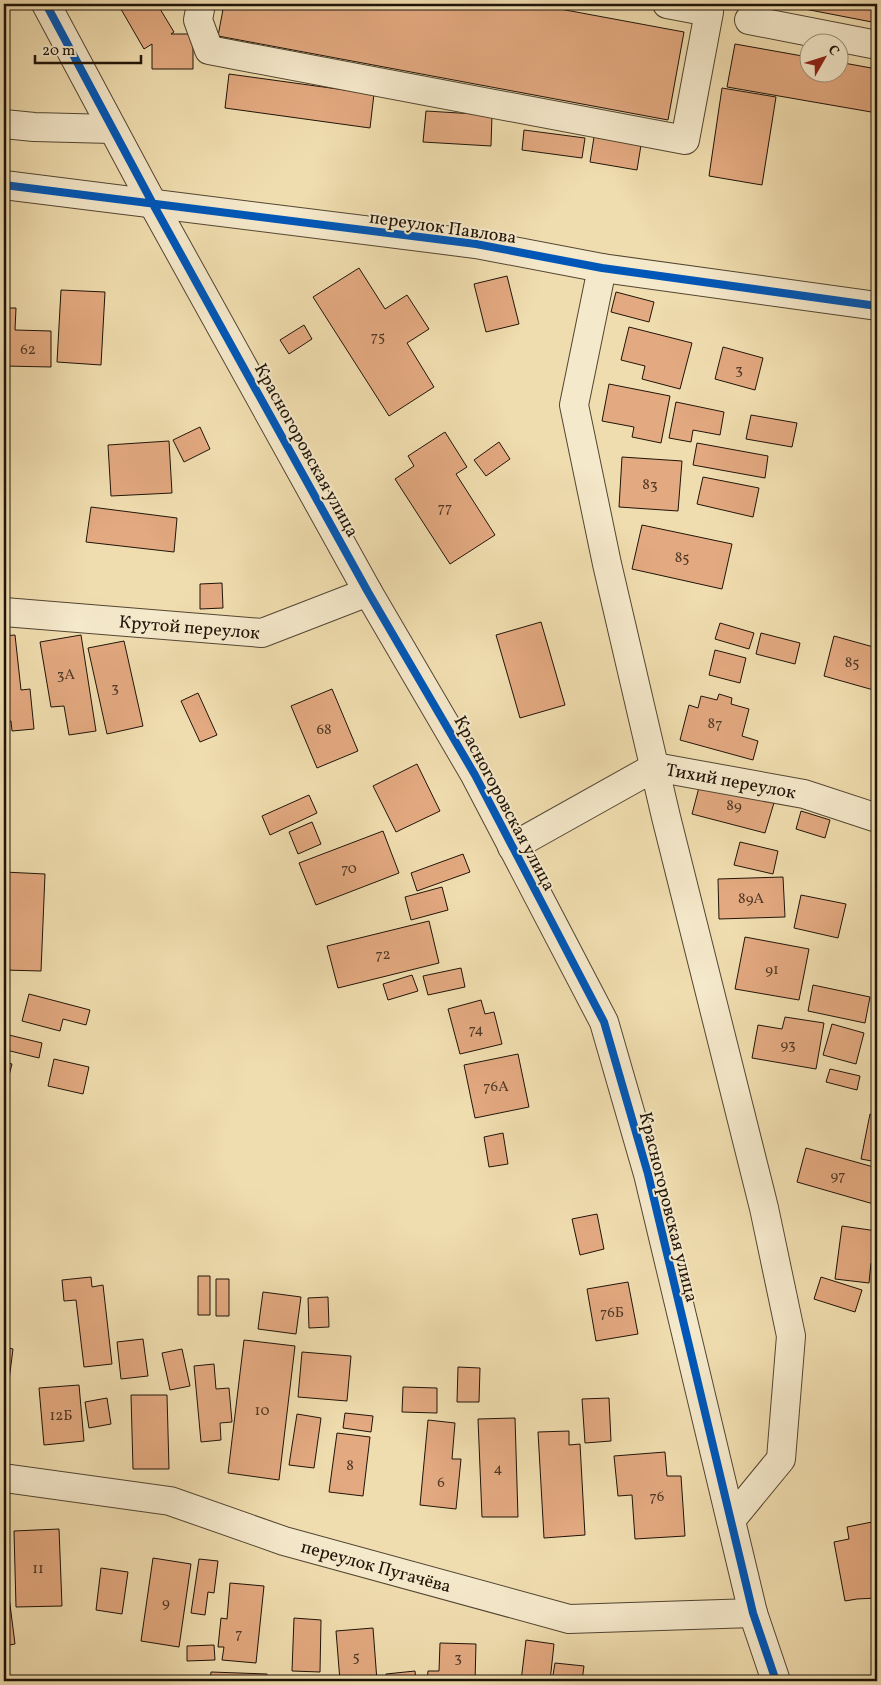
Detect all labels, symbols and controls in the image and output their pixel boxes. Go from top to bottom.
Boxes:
scale bar [35,32,141,64]
north arrow [798,32,848,82]
text: 20 m [42,41,75,62]
text: С [823,41,843,60]
street label: переулок Павлова [368,206,518,251]
house number: 75 [371,327,385,348]
house number: 62 [20,340,36,361]
street label: Красногоровская улица [247,359,364,542]
house number: 3 [735,360,743,381]
house number: 83 [642,475,658,496]
house number: 77 [438,498,452,519]
house number: 85 [675,548,689,569]
street label: Крутой переулок [118,610,261,647]
house number: 85 [845,653,859,674]
house number: 3А [57,665,76,686]
house number: 3 [111,678,119,699]
street label: Красногоровская улица [447,712,561,896]
house number: 87 [708,714,722,735]
house number: 68 [316,720,332,741]
street label: Тихий переулок [664,758,798,806]
house number: 89 [726,796,742,817]
house number: 70 [341,859,357,880]
house number: 89А [738,889,764,910]
house number: 72 [375,945,391,966]
house number: 91 [765,960,779,981]
house number: 74 [469,1020,483,1041]
house number: 93 [780,1035,796,1056]
house number: 76А [483,1077,509,1098]
street label: Красногоровская улица [632,1109,703,1305]
house number: 97 [830,1166,846,1187]
house number: 76Б [600,1303,624,1324]
house number: 10 [255,1401,269,1422]
house number: 12Б [49,1406,73,1427]
house number: 8 [346,1456,354,1477]
house number: 4 [494,1459,503,1480]
house number: 6 [437,1473,445,1494]
house number: 76 [650,1487,664,1508]
street label: переулок Пугачёва [298,1535,454,1600]
house number: 11 [32,1559,44,1580]
house number: 9 [162,1593,170,1614]
house number: 7 [235,1624,243,1645]
house number: 5 [352,1647,360,1668]
house number: 3 [454,1648,462,1669]

